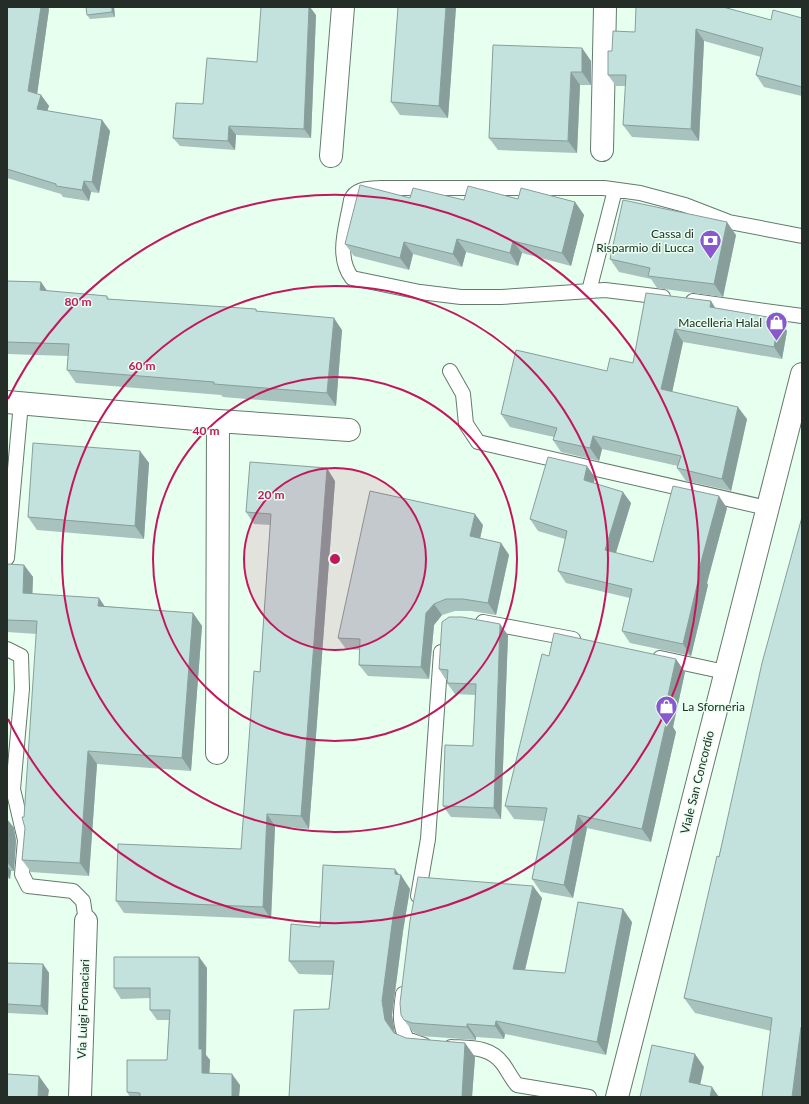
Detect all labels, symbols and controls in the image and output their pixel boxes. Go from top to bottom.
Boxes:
place label: Cassa di Risparmio di Lucca [596,226,694,255]
bank icon: Cassa di Risparmio di Lucca [697,227,723,260]
text: 80 m [65,294,91,309]
shop icon: Macelleria Halal [764,309,790,342]
place label: Macelleria Halal [678,315,762,330]
text: 60 m [129,358,155,373]
text: 40 m [193,423,219,438]
text: 20 m [258,487,284,502]
centre of rings [328,552,342,566]
shop icon: La Sforneria [654,693,680,726]
place label: La Sforneria [682,699,745,714]
street label: Viale San Concordio [677,729,717,835]
street label: Via Luigi Fornaciari [74,959,92,1059]

